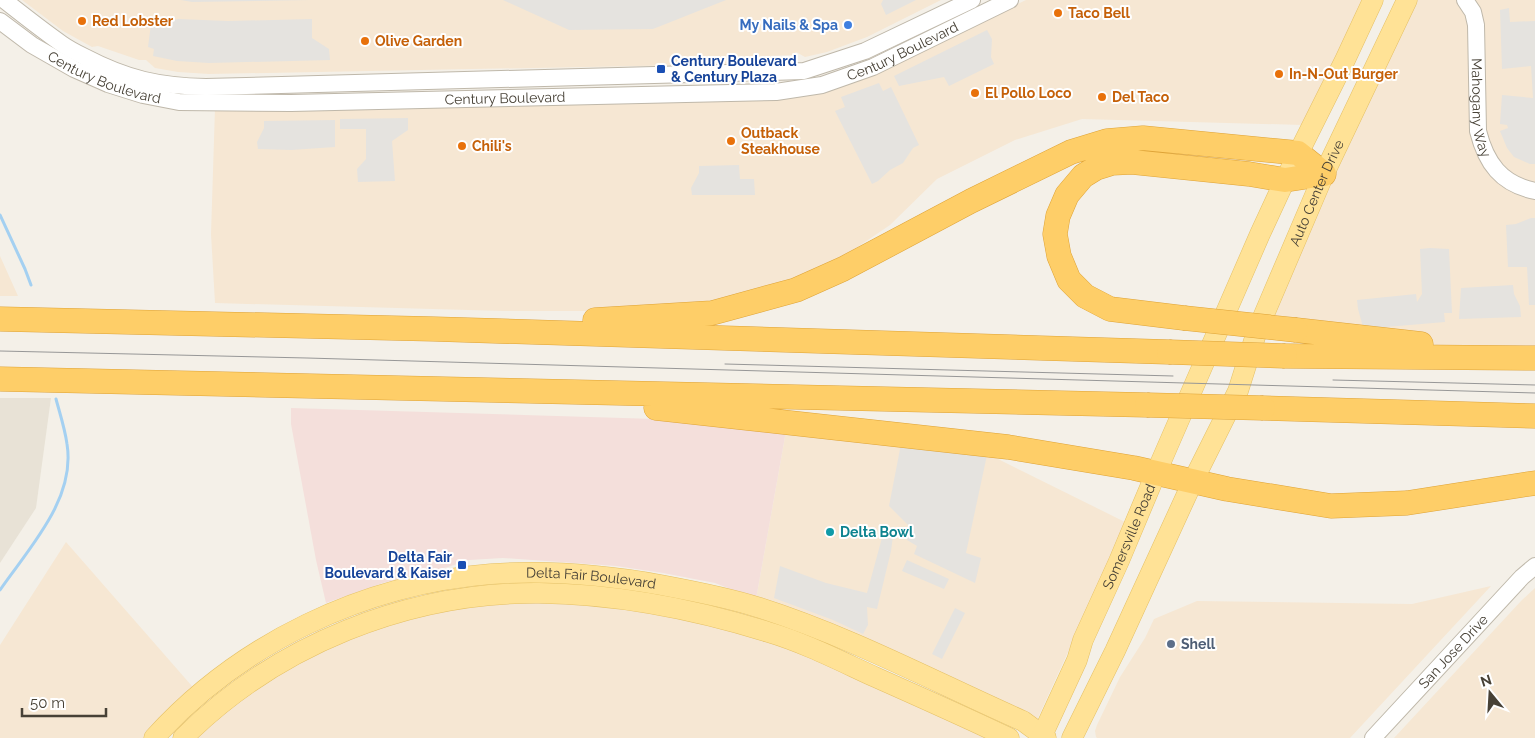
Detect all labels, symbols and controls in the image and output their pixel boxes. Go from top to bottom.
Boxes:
place label: Taco Bell [1068,5,1131,21]
marker: Taco Bell [1052,7,1064,19]
place label: Red Lobster [92,13,174,29]
marker: Red Lobster [76,15,88,27]
place label: My Nails & Spa [739,17,838,33]
marker: My Nails & Spa [842,19,854,31]
street label: Century Boulevard [845,19,961,84]
place label: Olive Garden [375,33,462,49]
marker: Olive Garden [359,35,371,47]
street label: Century Boulevard [45,48,162,106]
place label: Century Boulevard & Century Plaza [671,53,797,85]
street label: Mahogany Way [1469,58,1495,160]
marker: Century Boulevard & Century Plaza [655,63,667,75]
place label: In-N-Out Burger [1289,66,1399,82]
marker: In-N-Out Burger [1273,68,1285,80]
place label: El Pollo Loco [985,85,1072,101]
marker: El Pollo Loco [969,87,981,99]
street label: Century Boulevard [444,89,566,108]
place label: Del Taco [1112,89,1170,105]
marker: Del Taco [1096,91,1108,103]
place label: Outback Steakhouse [741,125,820,157]
marker: Outback Steakhouse [725,135,737,147]
street label: Auto Center Drive [1286,137,1347,248]
place label: Chili's [472,138,512,154]
marker: Chili's [456,140,468,152]
street label: Somersville Road [1099,481,1159,592]
place label: Delta Bowl [840,524,914,540]
marker: Delta Bowl [824,526,836,538]
place label: Delta Fair Boulevard & Kaiser [324,549,453,581]
marker: Delta Fair Boulevard & Kaiser [456,559,468,571]
street label: Delta Fair Boulevard [526,565,657,592]
street label: San Jose Drive [1415,611,1491,692]
place label: Shell [1181,636,1216,652]
marker: Shell [1165,638,1177,650]
north arrow [1465,668,1515,718]
text: N [1478,671,1494,690]
scale bar [22,686,106,718]
text: 50 m [30,694,65,712]

